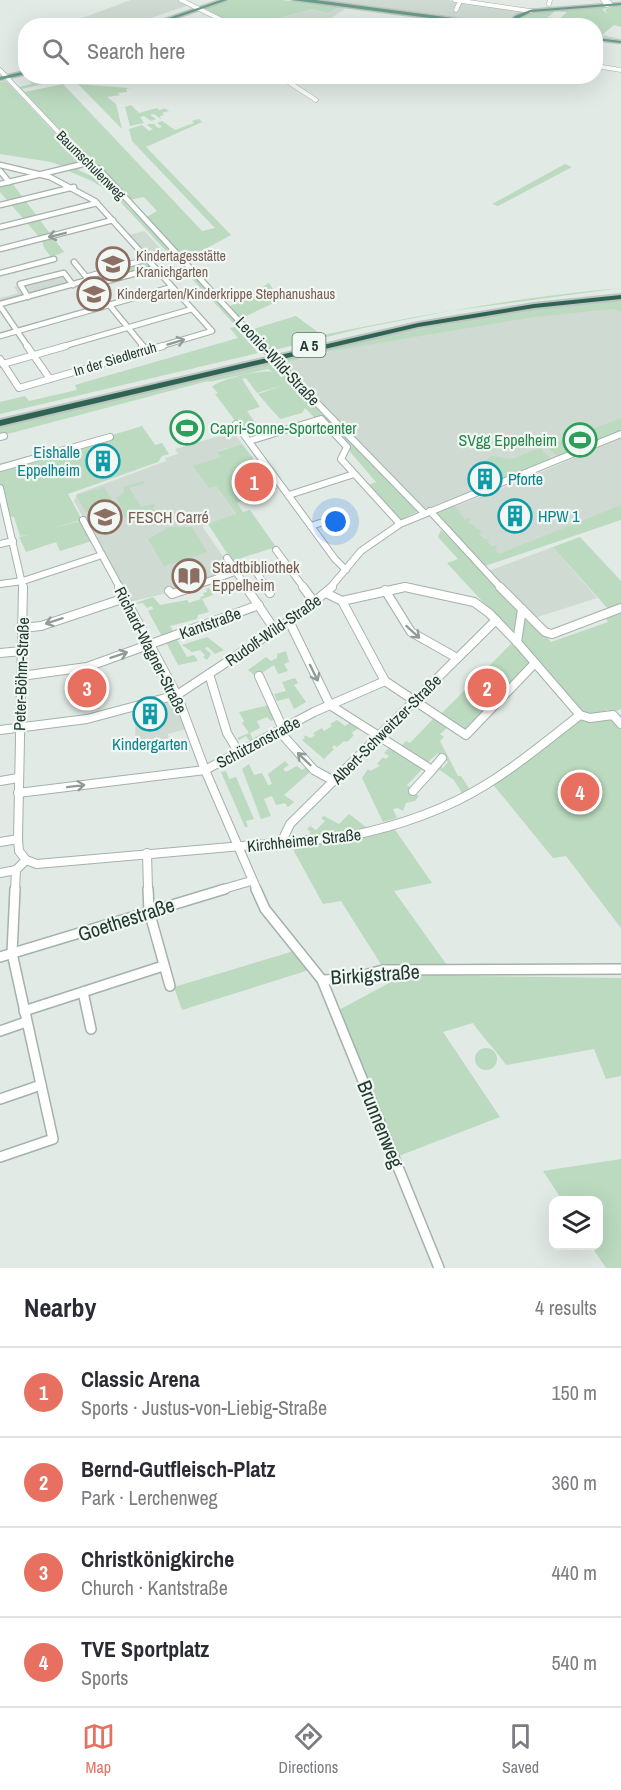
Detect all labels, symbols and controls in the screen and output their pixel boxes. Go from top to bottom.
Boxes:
search box [18,18,603,84]
icon: search [39,35,72,68]
text: Search here [87,36,185,66]
street label: Baumschulenweg [53,127,130,204]
one-way arrow [47,229,66,241]
school or university icon: Kindertagesstätte Kranichgarten [95,246,131,282]
place label: Kindertagesstätte Kranichgarten [136,247,226,281]
school or university icon: Kindergarten/Kinderkrippe Stephanushaus [76,276,112,312]
place label: Kindergarten/Kinderkrippe Stephanushaus [117,285,336,303]
street label: Leonie-Wild-Straße [231,312,325,410]
road number: A 5 [292,333,326,357]
one-way arrow [166,336,185,347]
street label: In der Siedlerruh [71,338,159,380]
sports icon: Capri-Sonne-Sportcenter [169,410,205,446]
place label: Capri-Sonne-Sportcenter [210,417,357,439]
sports icon: SVgg Eppelheim [562,422,598,458]
place label: SVgg Eppelheim [459,429,557,451]
place label: Eishalle Eppelheim [17,441,80,481]
building icon: Eishalle Eppelheim [85,443,121,479]
pin: 1 [234,460,274,504]
building icon: Pforte [467,461,503,497]
place label: Pforte [508,468,543,490]
building icon: HPW 1 [497,498,533,534]
school or university icon: FESCH Carré [87,499,123,535]
place label: HPW 1 [538,505,580,527]
place label: FESCH Carré [128,506,209,528]
your location [321,507,350,536]
place label: Stadtbibliothek Eppelheim [212,556,300,596]
library icon: Stadtbibliothek Eppelheim [171,558,207,594]
street label: Richard-Wagner-Straße [110,583,192,717]
street label: Rudolf-Wild-Straße [221,589,325,671]
street label: Kantstraße [176,602,244,644]
one-way arrow [45,616,64,627]
street label: Peter-Böhm-Straße [8,617,34,731]
one-way arrow [406,625,421,639]
one-way arrow [109,649,128,660]
one-way arrow [309,664,321,682]
pin: 3 [68,666,106,710]
pin: 2 [468,666,506,710]
street label: Albert-Schweitzer-Straße [325,669,446,790]
building icon: Kindergarten [132,696,168,732]
street label: Schützenstraße [212,711,304,773]
place label: Kindergarten [112,733,188,755]
one-way arrow [296,752,311,767]
pin: 4 [560,770,600,814]
one-way arrow [65,780,85,791]
street label: Kirchheimer Straße [246,823,362,857]
street label: Goethestraße [74,891,178,947]
street label: Birkigstraße [330,957,420,991]
street label: Brunnenweg [351,1076,411,1172]
map controls [549,1196,603,1250]
button: layers [549,1196,603,1250]
text: Nearby [24,1290,96,1325]
text: 4 results [535,1294,597,1321]
text: Classic Arena [81,1364,200,1394]
text: 1 [39,1379,48,1406]
text: 150 m [551,1379,597,1406]
text: Sports · Justus-von-Liebig-Straße [81,1394,327,1421]
text: Bernd-Gutfleisch-Platz [81,1454,275,1484]
text: 2 [39,1469,48,1496]
text: 360 m [551,1469,597,1496]
text: Park · Lerchenweg [81,1484,218,1511]
text: Christkönigkirche [81,1544,234,1574]
text: 3 [39,1559,48,1586]
text: 440 m [551,1559,597,1586]
text: Church · Kantstraße [81,1574,228,1601]
text: TVE Sportplatz [81,1634,209,1664]
text: 4 [39,1649,48,1676]
text: 540 m [551,1649,597,1676]
text: Sports [81,1664,128,1691]
tab: Map [82,1720,115,1778]
tab: Directions [278,1720,338,1778]
tab: Saved [502,1720,539,1778]

